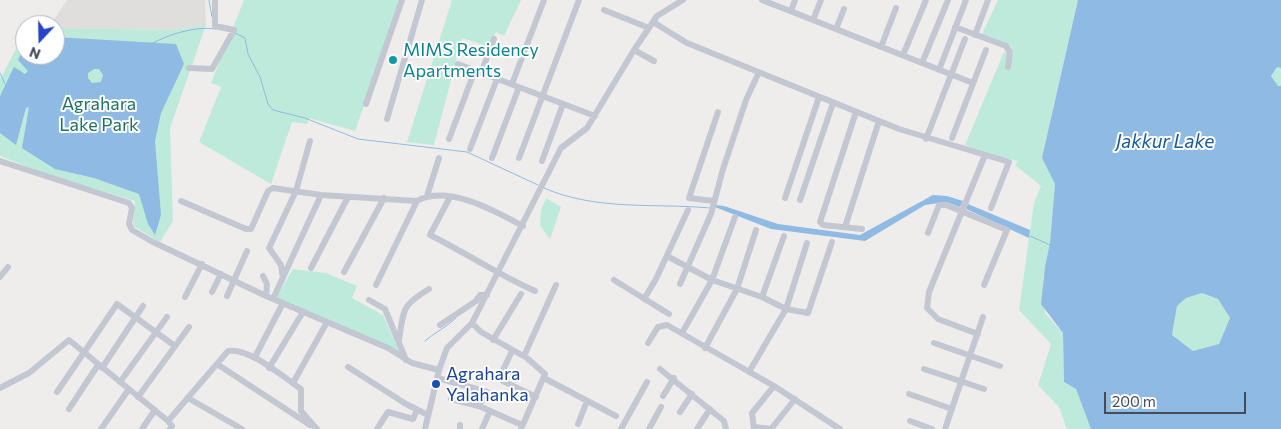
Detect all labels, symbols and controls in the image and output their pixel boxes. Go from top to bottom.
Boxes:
north arrow [15,15,65,65]
place label: MIMS Residency Apartments [403,39,539,82]
text: N [27,44,43,63]
marker: MIMS Residency Apartments [387,54,399,66]
park label: Agrahara Lake Park [59,93,139,136]
water label: Jakkur Lake [1116,131,1214,153]
place label: Agrahara Yalahanka [446,363,529,406]
marker: Agrahara Yalahanka [430,378,442,390]
scale bar [1106,382,1248,414]
text: 200 m [1112,392,1156,410]

